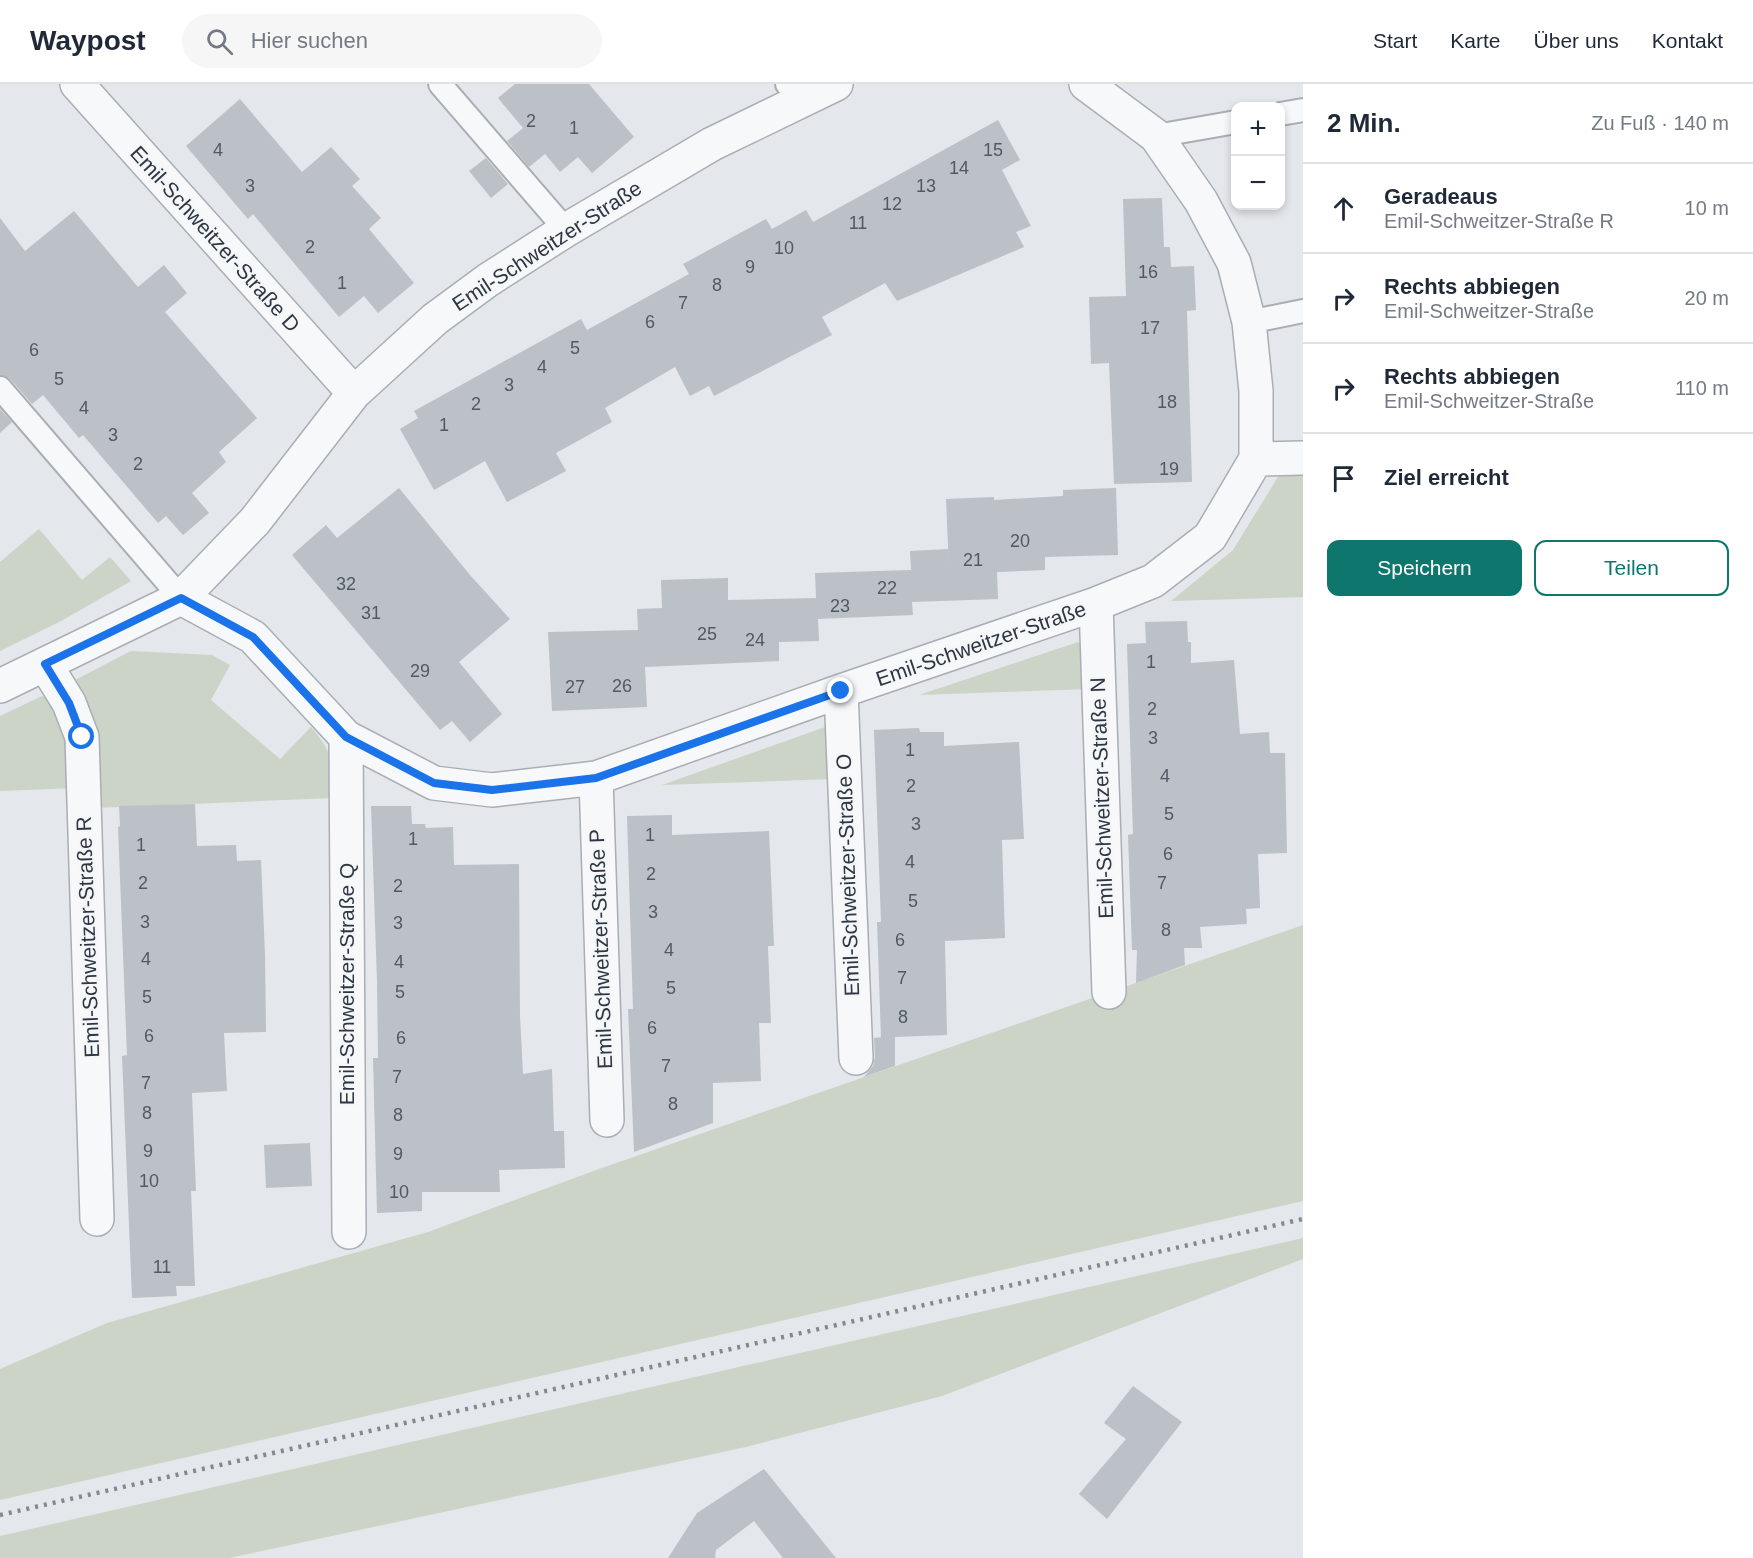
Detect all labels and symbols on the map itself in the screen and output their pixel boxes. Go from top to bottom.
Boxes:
house number: 2 [526,111,536,131]
house number: 1 [569,118,579,138]
house number: 4 [213,140,223,160]
house number: 15 [983,140,1003,160]
street label: Emil-Schweitzer-Straße D [126,141,305,336]
house number: 14 [949,158,969,178]
house number: 3 [245,176,255,196]
street label: Emil-Schweitzer-Straße [448,176,645,315]
house number: 13 [916,176,936,196]
house number: 12 [882,194,902,214]
house number: 11 [849,213,867,233]
house number: 2 [305,237,315,257]
house number: 10 [774,238,794,258]
house number: 9 [745,257,755,277]
house number: 16 [1138,262,1158,282]
house number: 1 [337,273,347,293]
house number: 8 [712,275,722,295]
house number: 7 [678,293,688,313]
house number: 6 [645,312,655,332]
house number: 17 [1140,318,1160,338]
house number: 5 [570,338,580,358]
house number: 6 [29,340,39,360]
house number: 4 [537,357,547,377]
house number: 5 [54,369,64,389]
house number: 3 [504,375,514,395]
house number: 18 [1157,392,1177,412]
house number: 2 [471,394,481,414]
house number: 4 [79,398,89,418]
house number: 1 [439,415,449,435]
house number: 3 [108,425,118,445]
house number: 2 [133,454,143,474]
house number: 19 [1159,459,1179,479]
house number: 20 [1010,531,1030,551]
house number: 21 [963,550,983,570]
house number: 32 [336,574,356,594]
house number: 22 [877,578,897,598]
house number: 23 [830,596,850,616]
street label: Emil-Schweitzer-Straße [873,597,1089,690]
house number: 31 [361,603,381,623]
house number: 25 [697,624,717,644]
house number: 24 [745,630,765,650]
house number: 1 [1146,652,1156,672]
house number: 29 [410,661,430,681]
house number: 26 [612,676,632,696]
house number: 27 [565,677,585,697]
route end [827,677,853,703]
street label: Emil-Schweitzer-Straße N [1086,677,1117,919]
house number: 2 [1147,699,1157,719]
route start [68,723,94,749]
house number: 3 [1148,728,1158,748]
house number: 1 [905,740,915,760]
street label: Emil-Schweitzer-Straße O [832,753,863,997]
house number: 4 [1160,766,1170,786]
house number: 2 [906,776,916,796]
house number: 5 [1164,804,1174,824]
house number: 3 [911,814,921,834]
street label: Emil-Schweitzer-Straße R [72,816,103,1058]
house number: 1 [645,825,655,845]
street label: Emil-Schweitzer-Straße P [585,828,616,1070]
house number: 1 [408,829,418,849]
house number: 1 [136,835,146,855]
house number: 6 [1163,844,1173,864]
house number: 4 [905,852,915,872]
street label: Emil-Schweitzer-Straße Q [335,863,358,1105]
house number: 2 [646,864,656,884]
house number: 2 [138,873,148,893]
house number: 7 [1157,873,1167,893]
house number: 2 [393,876,403,896]
house number: 5 [908,891,918,911]
house number: 3 [648,902,658,922]
house number: 3 [140,912,150,932]
house number: 3 [393,913,403,933]
house number: 8 [1161,920,1171,940]
house number: 6 [895,930,905,950]
house number: 4 [664,940,674,960]
house number: 4 [141,949,151,969]
house number: 4 [394,952,404,972]
house number: 7 [897,968,907,988]
house number: 5 [666,978,676,998]
house number: 5 [395,982,405,1002]
house number: 5 [142,987,152,1007]
house number: 8 [898,1007,908,1027]
house number: 6 [647,1018,657,1038]
house number: 6 [144,1026,154,1046]
house number: 6 [396,1028,406,1048]
house number: 7 [661,1056,671,1076]
house number: 7 [392,1067,402,1087]
house number: 7 [141,1073,151,1093]
house number: 8 [668,1094,678,1114]
house number: 8 [142,1103,152,1123]
house number: 8 [393,1105,403,1125]
house number: 9 [143,1141,153,1161]
house number: 9 [393,1144,403,1164]
house number: 10 [139,1171,159,1191]
house number: 10 [389,1182,409,1202]
house number: 11 [153,1257,171,1277]

